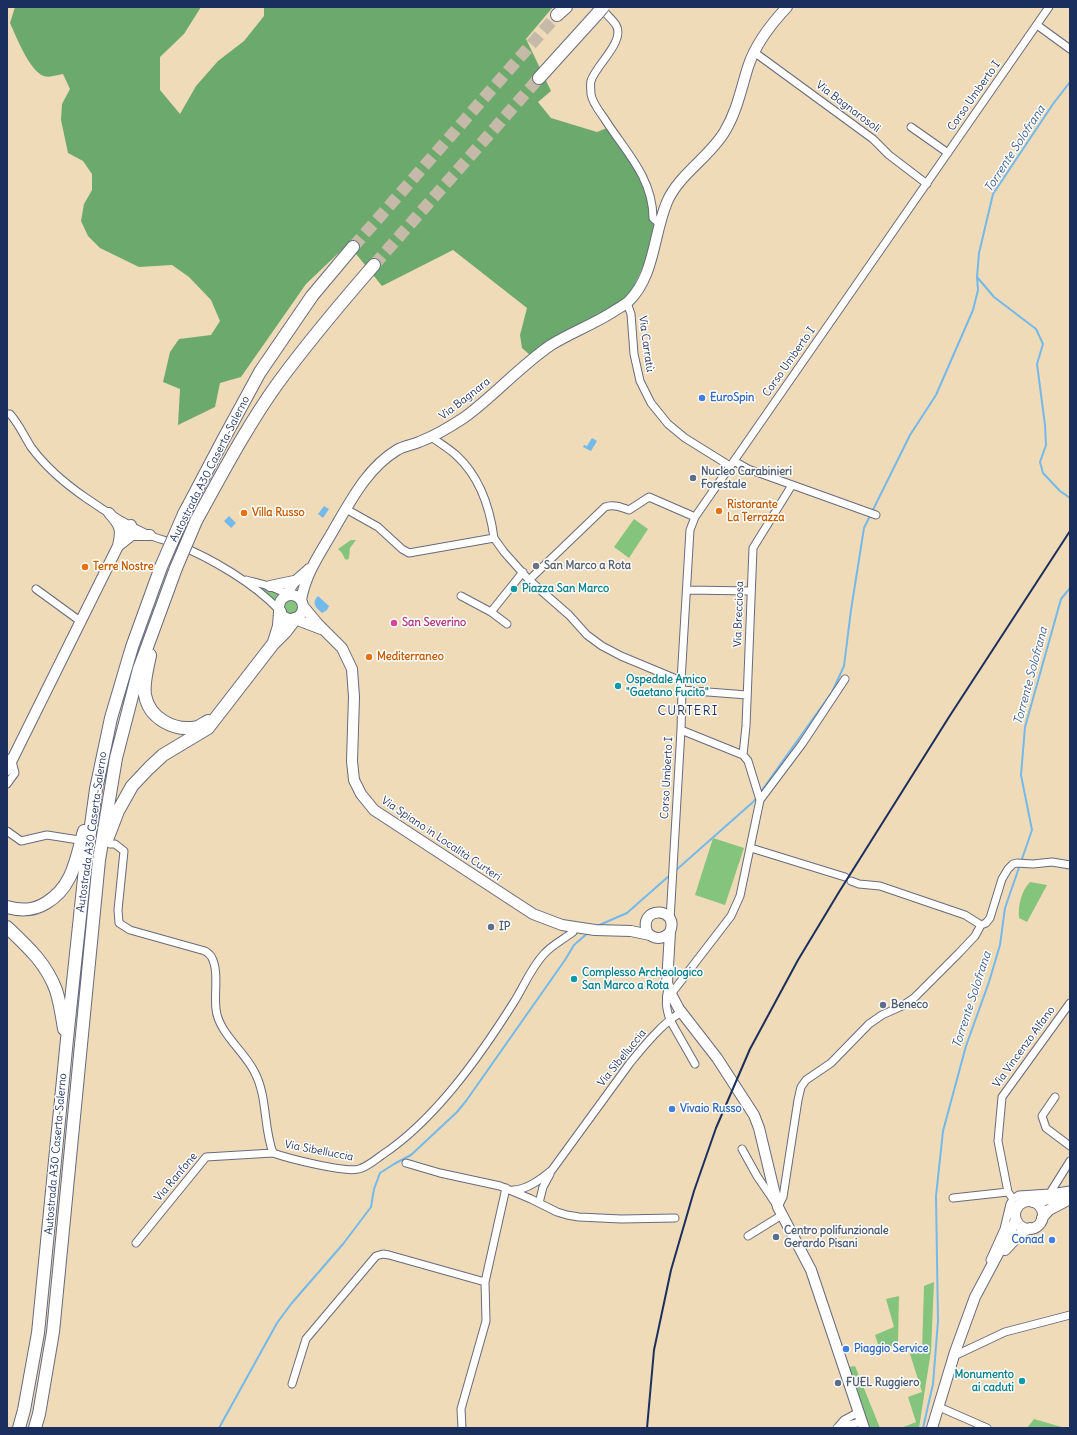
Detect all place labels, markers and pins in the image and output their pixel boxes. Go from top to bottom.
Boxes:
place label: EuroSpin [710,391,754,405]
marker: EuroSpin [697,393,707,403]
place label: Nucleo Carabinieri Forestale [701,465,792,491]
marker: Nucleo Carabinieri Forestale [688,473,698,483]
place label: Ristorante La Terrazza [727,498,785,524]
place label: Villa Russo [252,506,305,520]
marker: Ristorante La Terrazza [714,506,724,516]
marker: Villa Russo [239,508,249,518]
place label: San Marco a Rota [544,559,631,573]
place label: Terre Nostre [93,560,154,574]
marker: San Marco a Rota [531,561,541,571]
marker: Terre Nostre [80,562,90,572]
place label: Piazza San Marco [522,582,609,596]
marker: Piazza San Marco [509,584,519,594]
place label: San Severino [402,616,466,630]
marker: San Severino [389,618,399,628]
place label: Mediterraneo [377,650,444,664]
marker: Mediterraneo [364,652,374,662]
place label: Ospedale Amico "Gaetano Fucito" [626,673,709,699]
marker: Ospedale Amico "Gaetano Fucito" [613,681,623,691]
place label: IP [499,920,510,934]
marker: IP [486,922,496,932]
place label: Complesso Archeologico San Marco a Rota [582,966,703,992]
marker: Complesso Archeologico San Marco a Rota [569,974,579,984]
place label: Beneco [891,998,928,1012]
marker: Beneco [878,1000,888,1010]
place label: Vivaio Russo [680,1102,742,1116]
marker: Vivaio Russo [667,1104,677,1114]
place label: Centro polifunzionale Gerardo Pisani [784,1224,889,1250]
marker: Centro polifunzionale Gerardo Pisani [771,1232,781,1242]
place label: Conad [1012,1233,1044,1247]
marker: Conad [1047,1235,1057,1245]
place label: Piaggio Service [854,1342,929,1356]
marker: Piaggio Service [841,1344,851,1354]
place label: Monumento ai caduti [955,1368,1014,1394]
place label: FUEL Ruggiero [846,1376,919,1390]
marker: Monumento ai caduti [1017,1376,1027,1386]
marker: FUEL Ruggiero [833,1378,843,1388]

